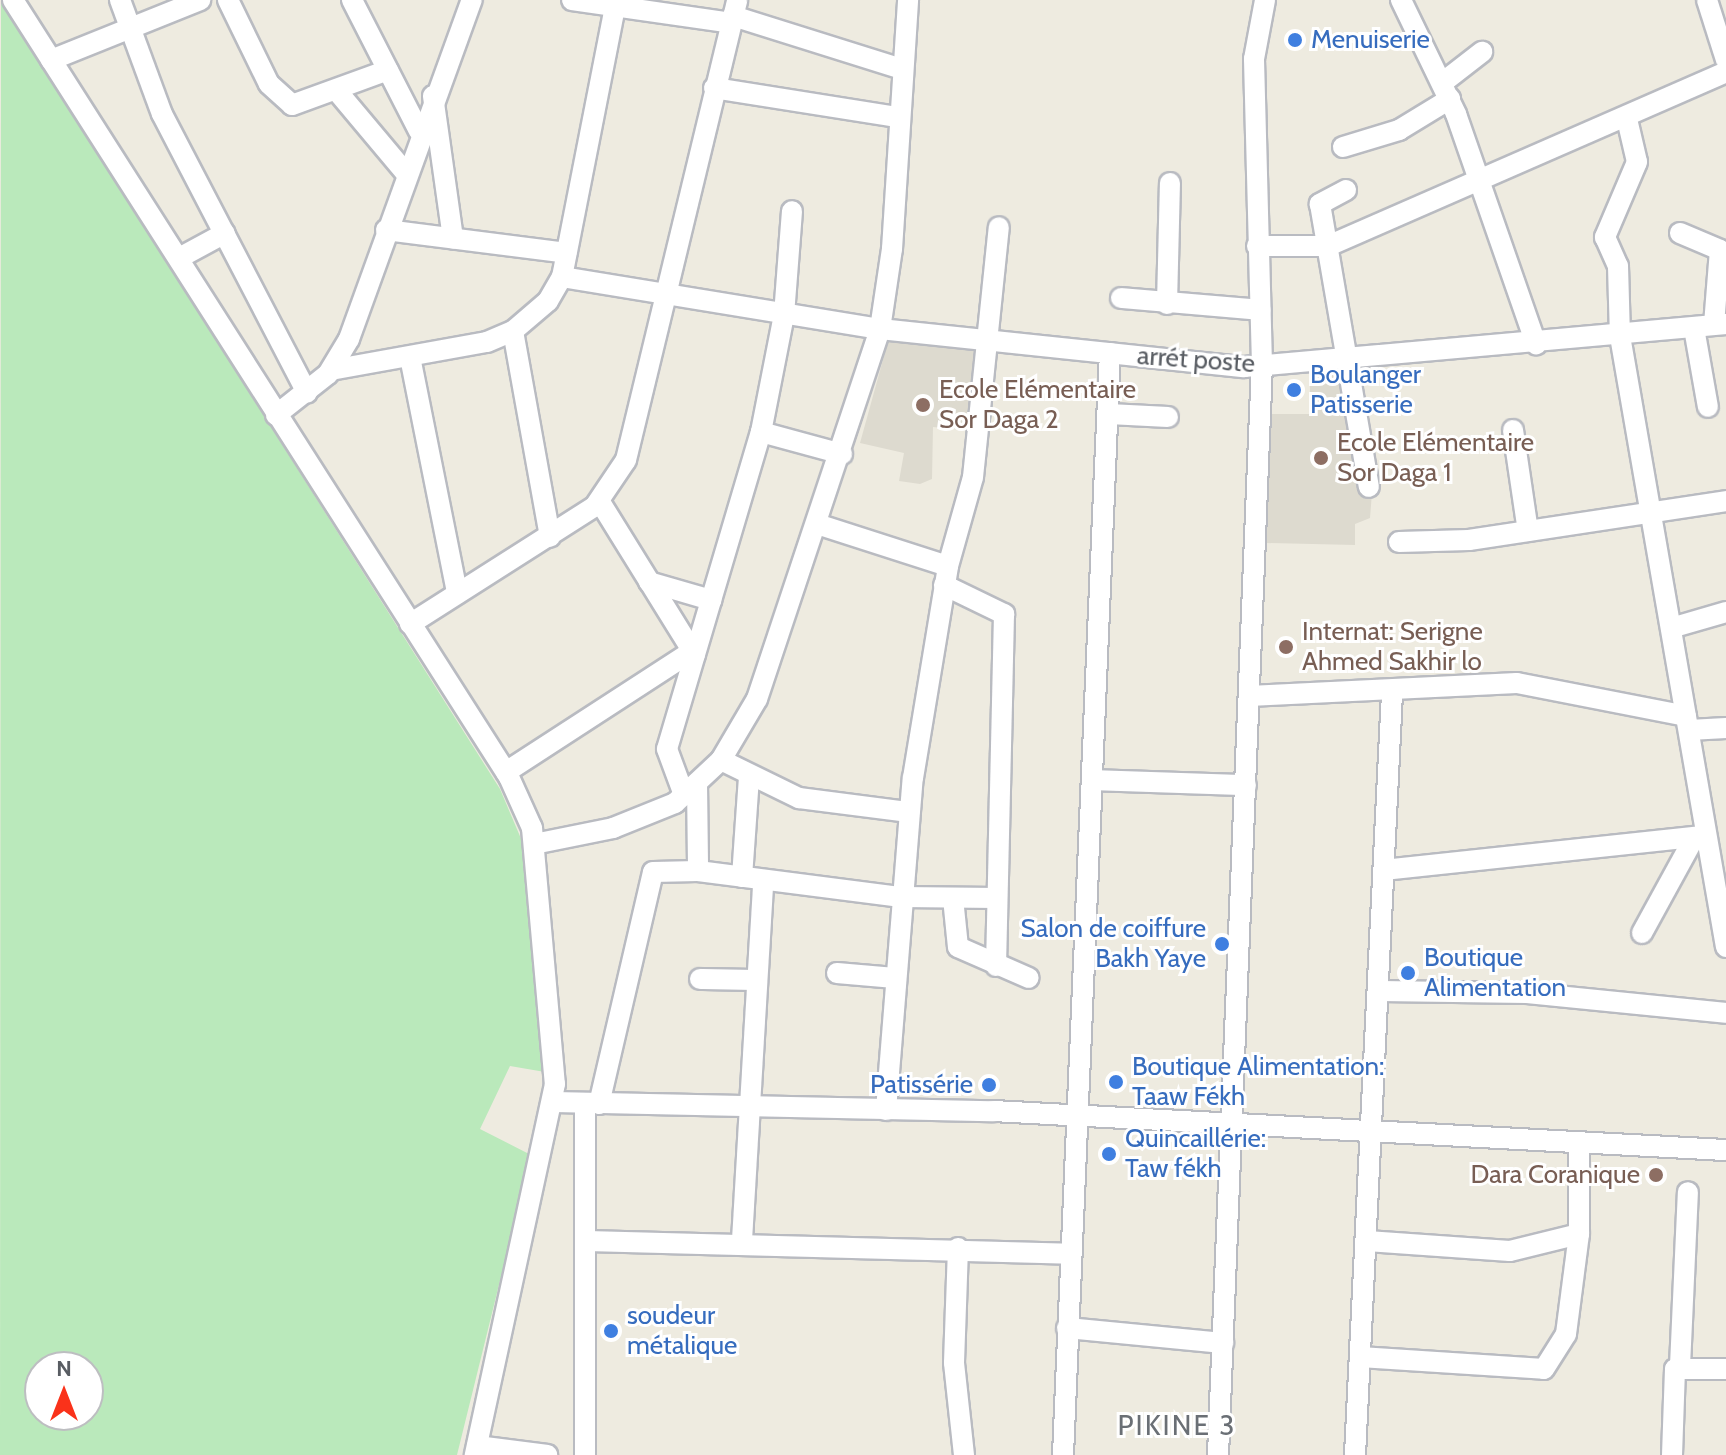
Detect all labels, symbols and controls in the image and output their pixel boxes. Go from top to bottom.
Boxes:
place label: Menuiserie [1311,24,1430,56]
marker: Menuiserie [1286,31,1304,49]
street label: arrét poste [1136,340,1256,380]
place label: Boulanger Patisserie [1310,359,1421,420]
place label: Ecole Elémentaire Sor Daga 2 [939,374,1136,436]
marker: Boulanger Patisserie [1285,381,1303,399]
marker: Ecole Elémentaire Sor Daga 2 [914,396,932,414]
place label: Ecole Elémentaire Sor Daga 1 [1337,427,1534,488]
marker: Ecole Elémentaire Sor Daga 1 [1312,449,1330,467]
place label: Internat: Serigne Ahmed Sakhir lo [1302,616,1483,678]
marker: Internat: Serigne Ahmed Sakhir lo [1277,638,1295,656]
place label: Salon de coiffure Bakh Yaye [1021,913,1206,974]
marker: Salon de coiffure Bakh Yaye [1213,935,1231,953]
place label: Boutique Alimentation [1424,942,1566,1004]
marker: Boutique Alimentation [1399,964,1417,982]
place label: Boutique Alimentation: Taaw Fékh [1132,1051,1384,1112]
place label: Patissérie [870,1069,973,1101]
marker: Boutique Alimentation: Taaw Fékh [1107,1073,1125,1091]
marker: Patissérie [980,1076,998,1094]
place label: Quincaillérie: Taw fékh [1125,1123,1266,1184]
marker: Quincaillérie: Taw fékh [1100,1145,1118,1163]
place label: Dara Coranique [1471,1159,1640,1191]
marker: Dara Coranique [1647,1166,1665,1184]
place label: soudeur métalique [627,1300,737,1362]
marker: soudeur métalique [602,1322,620,1340]
north arrow [24,1351,104,1431]
text: N [56,1355,72,1382]
district label: PIKINE 3 [1118,1408,1236,1442]

